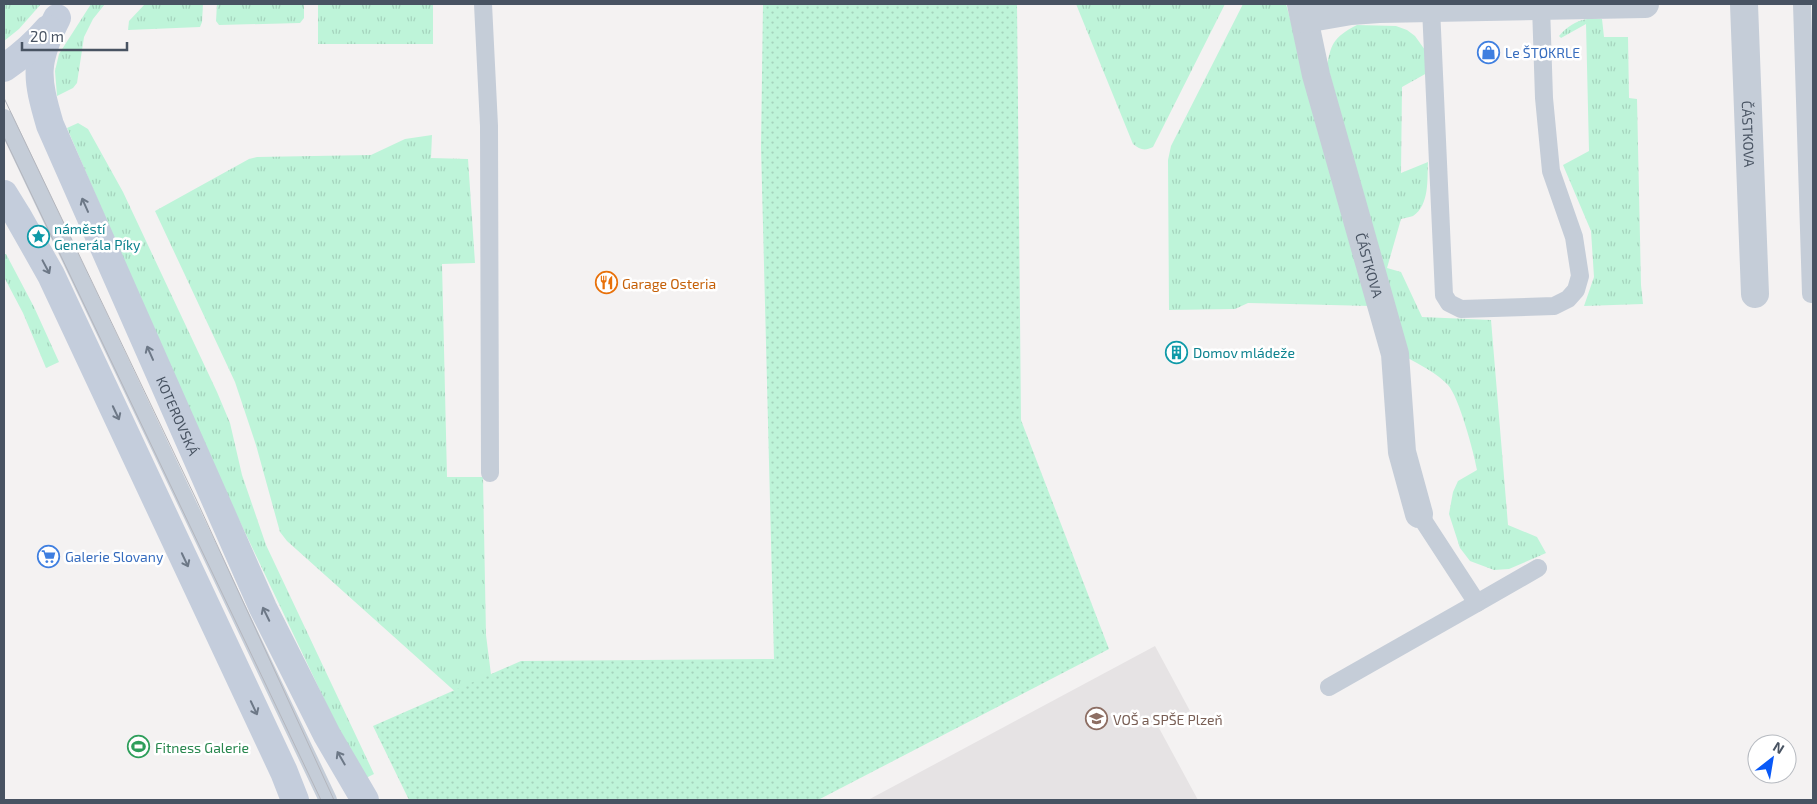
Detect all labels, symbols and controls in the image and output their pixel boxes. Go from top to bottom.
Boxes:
scale bar [22,20,128,52]
text: 20 m [30,27,64,45]
shop icon: Le ŠTØKRLE [1477,40,1501,64]
place label: Le ŠTØKRLE [1505,44,1580,61]
street label: ČÁSTKOVA [1739,100,1759,168]
one-way arrow [79,198,89,213]
place label: náměstí Generála Píky [54,220,141,253]
place icon: náměstí Generála Píky [26,224,50,248]
street label: ČÁSTKOVA [1353,231,1387,300]
one-way arrow [41,259,51,274]
restaurant icon: Garage Osteria [594,271,618,295]
place label: Garage Osteria [622,275,716,292]
building icon: Domov mládeže [1165,340,1189,364]
place label: Domov mládeže [1193,344,1295,361]
one-way arrow [145,346,155,361]
street label: KOTEROVSKÁ [153,374,203,458]
one-way arrow [111,405,121,420]
supermarket icon: Galerie Slovany [37,544,61,568]
place label: Galerie Slovany [65,548,164,565]
one-way arrow [180,553,190,568]
one-way arrow [261,607,270,622]
one-way arrow [250,700,259,715]
school or university icon: VOŠ a SPŠE Plzeň [1085,707,1109,731]
place label: VOŠ a SPŠE Plzeň [1113,711,1223,728]
north arrow [1747,734,1797,784]
sports icon: Fitness Galerie [127,735,151,759]
text: N [1770,738,1788,757]
place label: Fitness Galerie [155,739,249,756]
one-way arrow [335,751,345,766]

